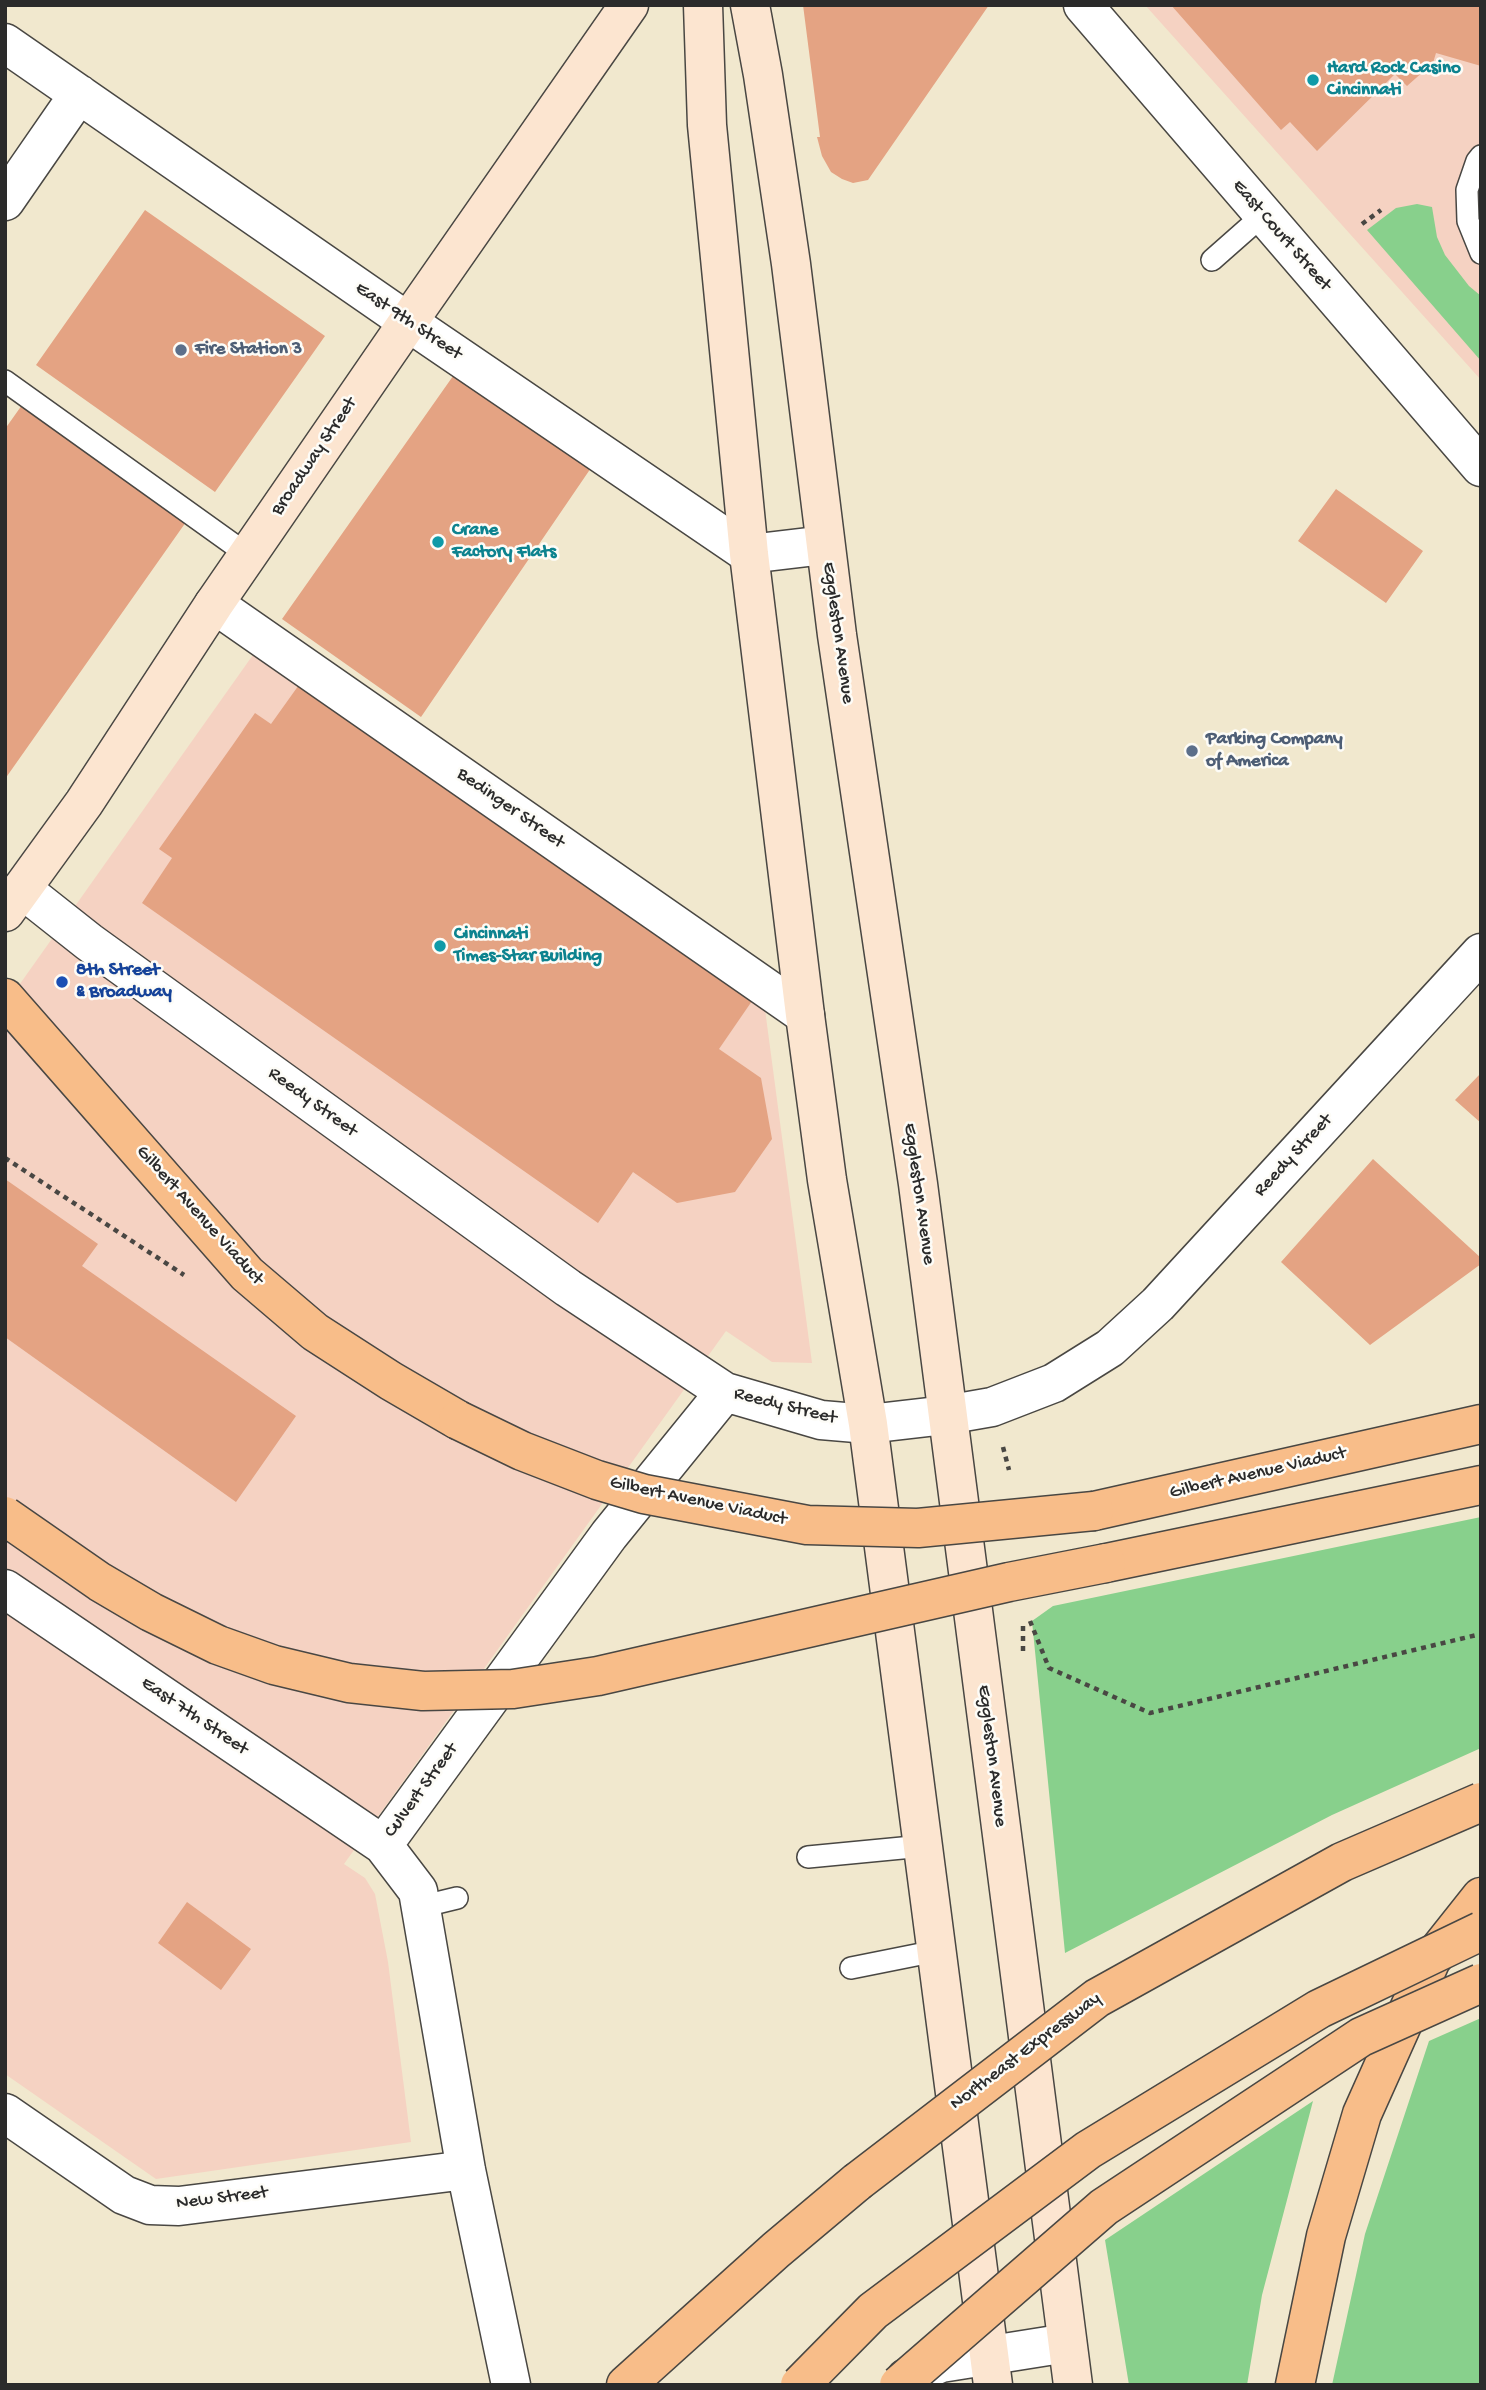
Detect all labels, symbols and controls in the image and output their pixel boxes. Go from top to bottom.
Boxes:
place label: Hard Rock Casino Cincinnati [1327,58,1461,102]
marker: Hard Rock Casino Cincinnati [1305,72,1321,88]
street label: East Court Street [1226,176,1336,296]
street label: East 9th Street [350,278,466,366]
place label: Fire Station 3 [195,339,302,361]
marker: Fire Station 3 [173,342,189,358]
street label: Broadway Street [267,394,363,520]
place label: Crane Factory Flats [452,520,556,564]
marker: Crane Factory Flats [430,534,446,550]
street label: Eggleston Avenue [816,561,858,705]
place label: Parking Company of America [1206,729,1343,773]
marker: Parking Company of America [1184,743,1200,759]
street label: Bedinger Street [452,763,568,855]
place label: Cincinnati Times-Star Building [454,924,602,968]
marker: Cincinnati Times-Star Building [432,938,448,954]
place label: 8th Street & Broadway [76,960,172,1004]
marker: 8th Street & Broadway [54,974,70,990]
street label: Reedy Street [263,1063,361,1143]
street label: Reedy Street [1250,1110,1338,1202]
street label: Eggleston Avenue [897,1122,939,1266]
street label: Gilbert Avenue Viaduct [130,1141,268,1291]
street label: Reedy Street [731,1383,839,1431]
street label: Gilbert Avenue Viaduct [1168,1443,1348,1505]
street label: Gilbert Avenue Viaduct [607,1472,789,1532]
street label: East 7th Street [136,1673,252,1761]
street label: Eggleston Avenue [971,1684,1011,1828]
street label: Culvert Street [380,1739,464,1843]
street label: Northeast Expressway [946,1988,1106,2116]
street label: New Street [175,2182,269,2216]

